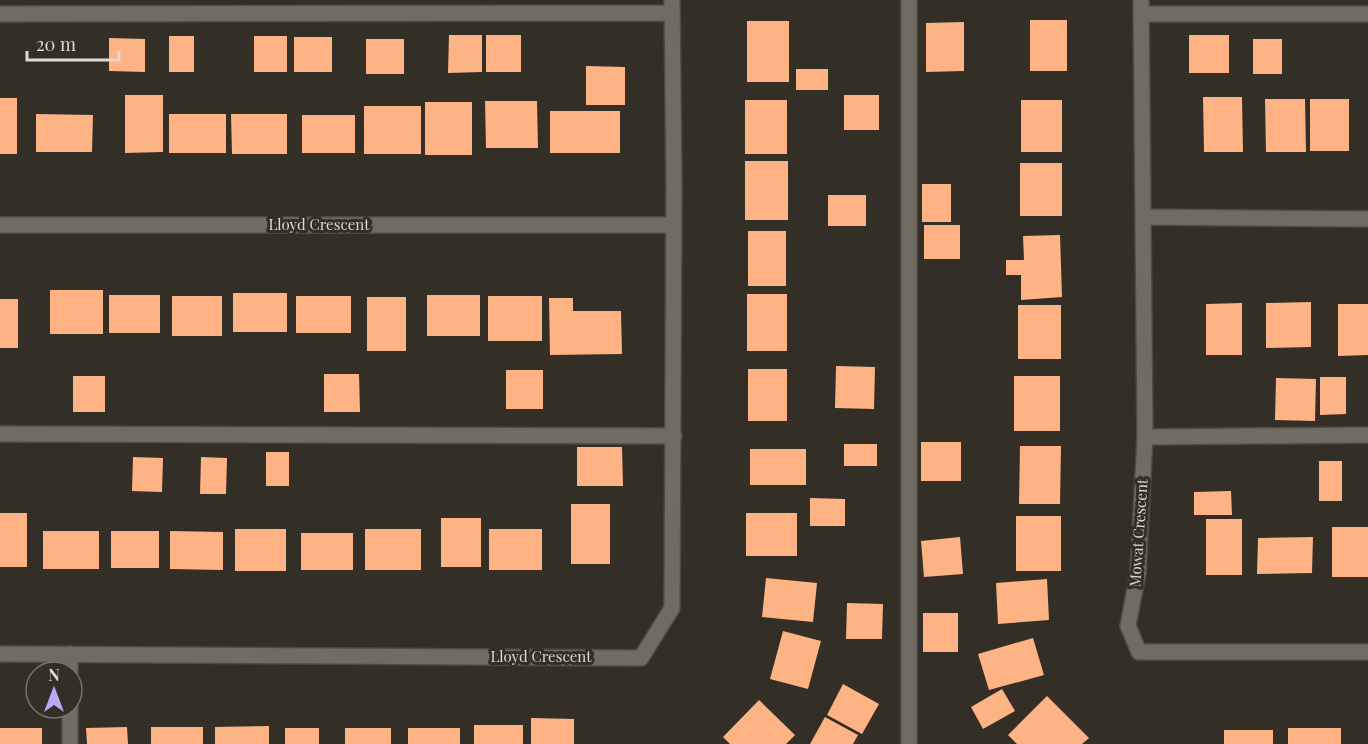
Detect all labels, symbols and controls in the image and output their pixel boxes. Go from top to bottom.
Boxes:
scale bar [27,24,118,62]
text: 20 m [36,32,76,56]
street label: Lloyd Crescent [268,214,370,234]
street label: Mowat Crescent [1124,477,1152,588]
street label: Lloyd Crescent [490,646,592,666]
north arrow [24,660,84,720]
text: N [48,664,60,685]

